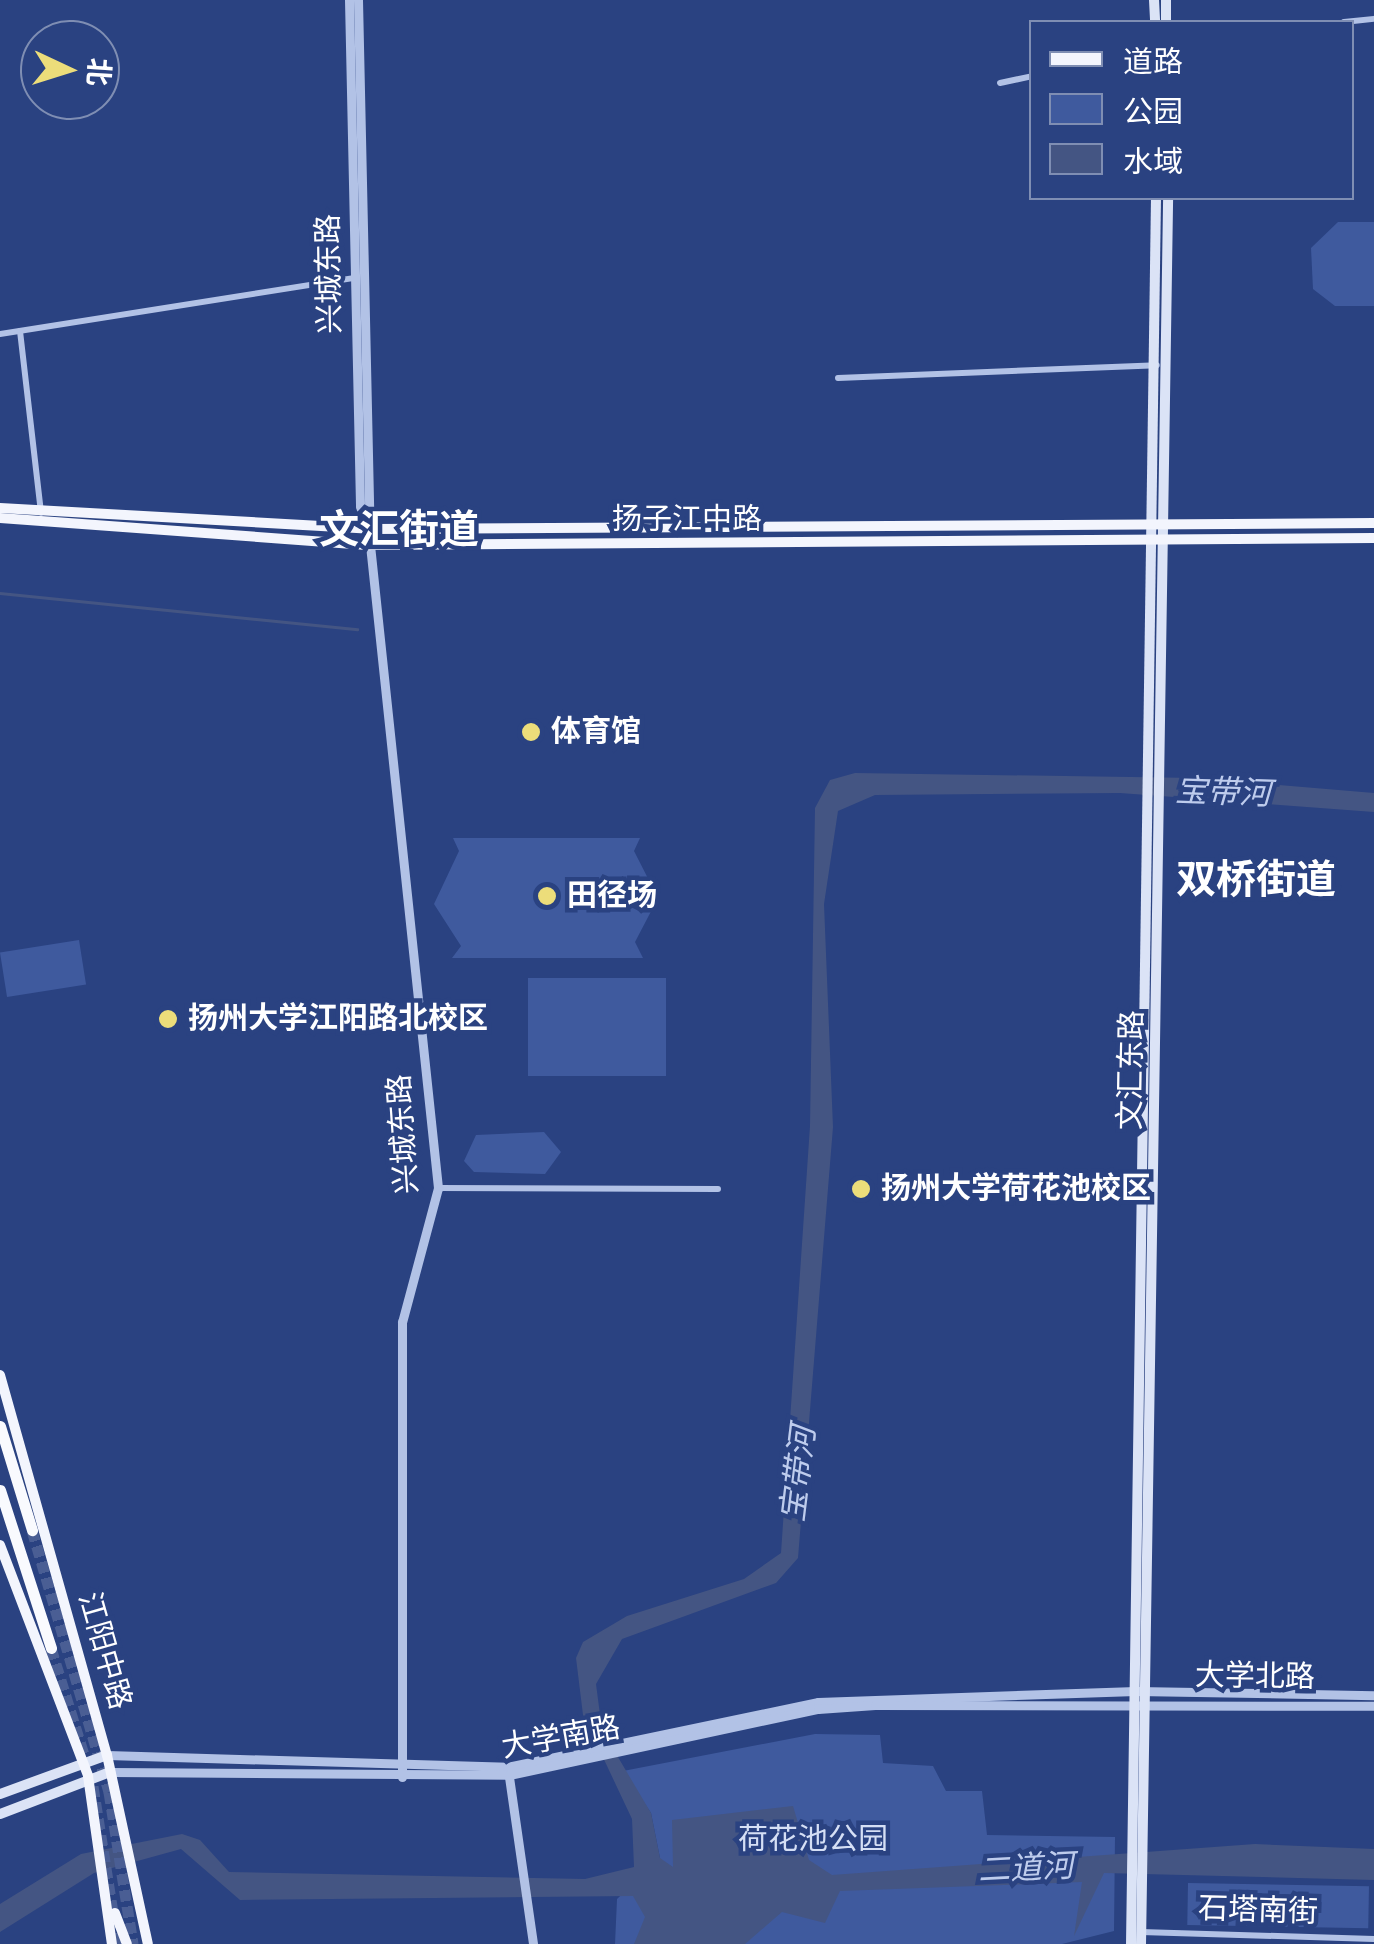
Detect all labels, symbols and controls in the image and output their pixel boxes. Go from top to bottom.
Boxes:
north arrow [20,20,120,120]
legend [1029,20,1354,200]
text: 道路 [1123,44,1183,81]
text: 北 [80,57,116,87]
text: 公园 [1123,94,1183,131]
text: 水域 [1123,144,1183,181]
street label: 兴城东路 [311,214,349,334]
street label: 扬子江中路 [612,502,762,538]
district label: 文汇街道 [319,506,479,554]
place label: 体育馆 [551,714,641,750]
marker: 体育馆 [520,721,542,743]
water label: 宝带河 [1174,772,1272,814]
district label: 双桥街道 [1176,856,1336,904]
place label: 田径场 [567,878,657,914]
marker: 田径场 [536,885,558,907]
place label: 扬州大学江阳路北校区 [188,1001,488,1037]
marker: 扬州大学江阳路北校区 [157,1008,179,1030]
street label: 文汇东路 [1113,1010,1151,1130]
street label: 兴城东路 [382,1073,426,1195]
place label: 扬州大学荷花池校区 [881,1171,1151,1207]
marker: 扬州大学荷花池校区 [850,1178,872,1200]
water label: 宝带河 [774,1424,824,1524]
street label: 江阳中路 [70,1588,138,1714]
street label: 大学北路 [1195,1658,1315,1696]
street label: 大学南路 [499,1710,623,1766]
park label: 荷花池公园 [738,1822,888,1858]
water label: 二道河 [977,1847,1075,1891]
street label: 石塔南街 [1197,1891,1319,1931]

